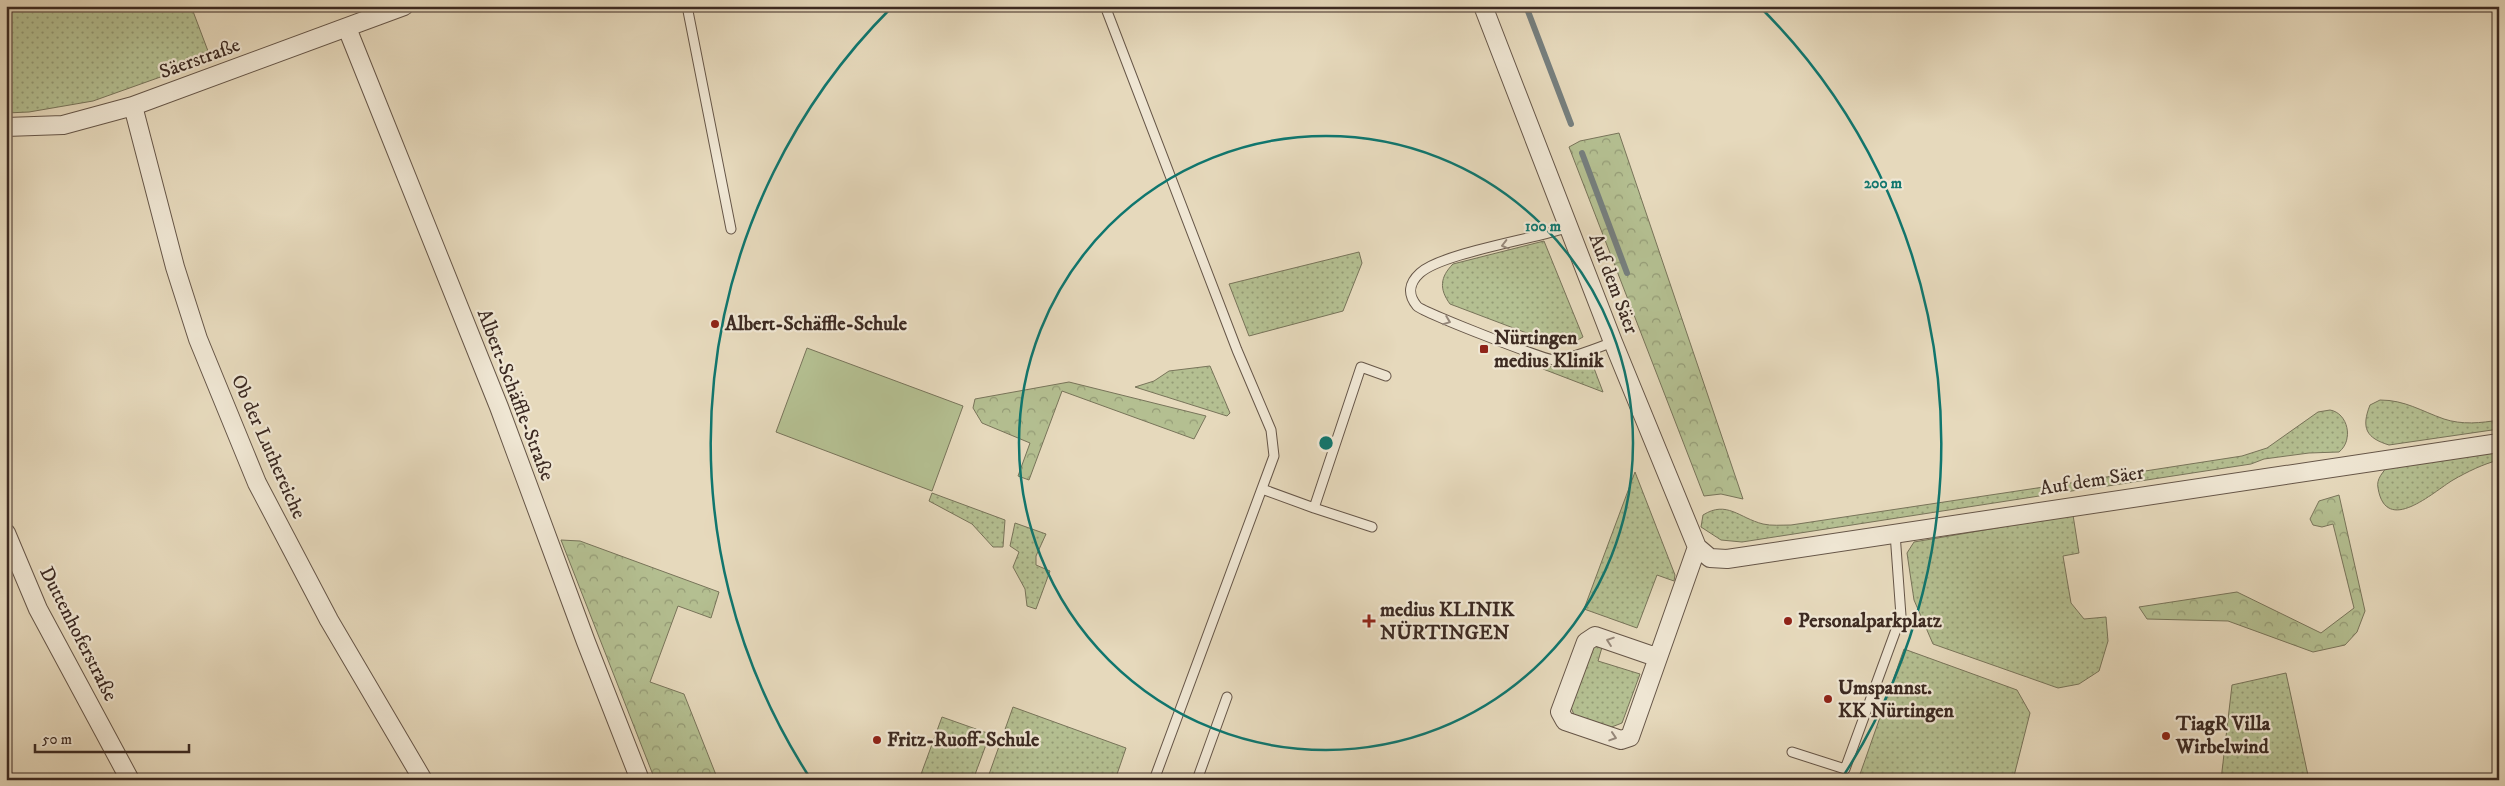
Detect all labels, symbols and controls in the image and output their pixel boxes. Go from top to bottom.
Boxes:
street label: Säerstraße [156,33,244,85]
text: 200 m [1864,174,1903,193]
text: 100 m [1525,217,1562,236]
street label: Auf dem Säer [1582,230,1644,338]
one-way arrow [1500,239,1509,250]
street label: Albert-Schäffle-Straße [471,306,559,484]
place label: Albert-Schäffle-Schule [724,312,908,337]
one-way arrow [1442,315,1451,325]
marker: Albert-Schäffle-Schule [709,318,721,330]
place label: Nürtingen medius Klinik [1494,326,1605,374]
marker: Nürtingen medius Klinik [1478,343,1490,355]
street label: Ob der Luthereiche [225,371,311,523]
centre of rings [1317,434,1335,452]
street label: Auf dem Säer [2038,460,2147,502]
street label: Duttenhoferstraße [33,563,123,705]
place label: medius KLINIK NÜRTINGEN [1380,598,1515,646]
place label: Personalparkplatz [1798,609,1942,634]
marker: medius KLINIK NÜRTINGEN [1362,614,1376,628]
marker: Personalparkplatz [1782,615,1794,627]
one-way arrow [1606,637,1615,647]
place label: Umspannst. KK Nürtingen [1838,676,1955,724]
marker: Umspannst. KK Nürtingen [1822,693,1834,705]
place label: TiagR Villa Wirbelwind [2175,712,2271,760]
scale bar [35,721,189,753]
place label: Fritz-Ruoff-Schule [887,728,1040,753]
text: 50 m [42,730,72,749]
marker: TiagR Villa Wirbelwind [2160,730,2172,742]
one-way arrow [1608,732,1616,742]
marker: Fritz-Ruoff-Schule [871,734,883,746]

